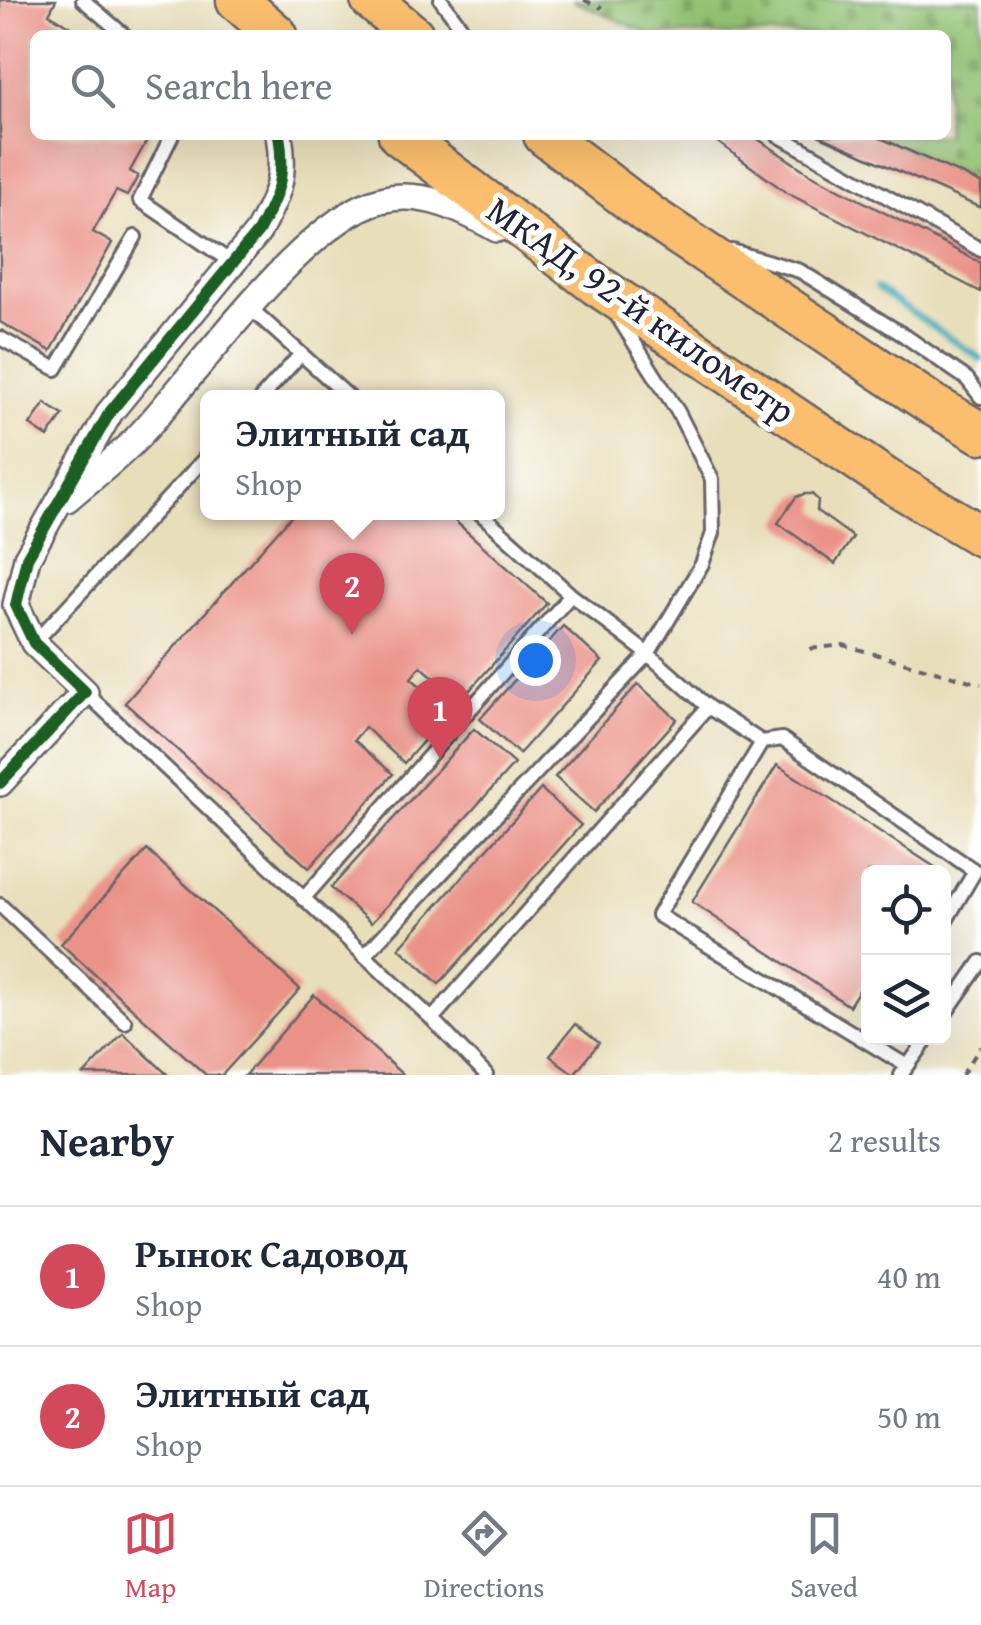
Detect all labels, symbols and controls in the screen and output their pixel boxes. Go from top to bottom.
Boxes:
search box [30,30,951,140]
text: Search here [145,57,333,113]
icon: search [65,58,120,113]
street label: МКАД, 92-й километр [476,181,807,437]
popup [200,390,505,520]
text: Элитный сад [235,404,470,460]
text: Shop [235,460,302,507]
pin: 2 [320,552,384,635]
your location [510,635,561,686]
pin: 1 [408,676,472,759]
map controls [861,865,951,1045]
button: locate [861,865,951,955]
button: layers [861,955,951,1045]
text: Nearby [40,1110,174,1171]
text: 2 results [828,1117,941,1164]
text: Рынок Садовод [135,1225,408,1281]
text: 1 [64,1253,81,1300]
text: 40 m [877,1253,941,1300]
text: Shop [135,1281,202,1328]
text: Элитный сад [135,1365,370,1421]
text: 2 [64,1393,81,1440]
text: 50 m [877,1393,941,1440]
text: Shop [135,1421,202,1468]
tab: Map [123,1506,178,1607]
tab: Directions [424,1506,544,1607]
tab: Saved [790,1506,858,1607]

